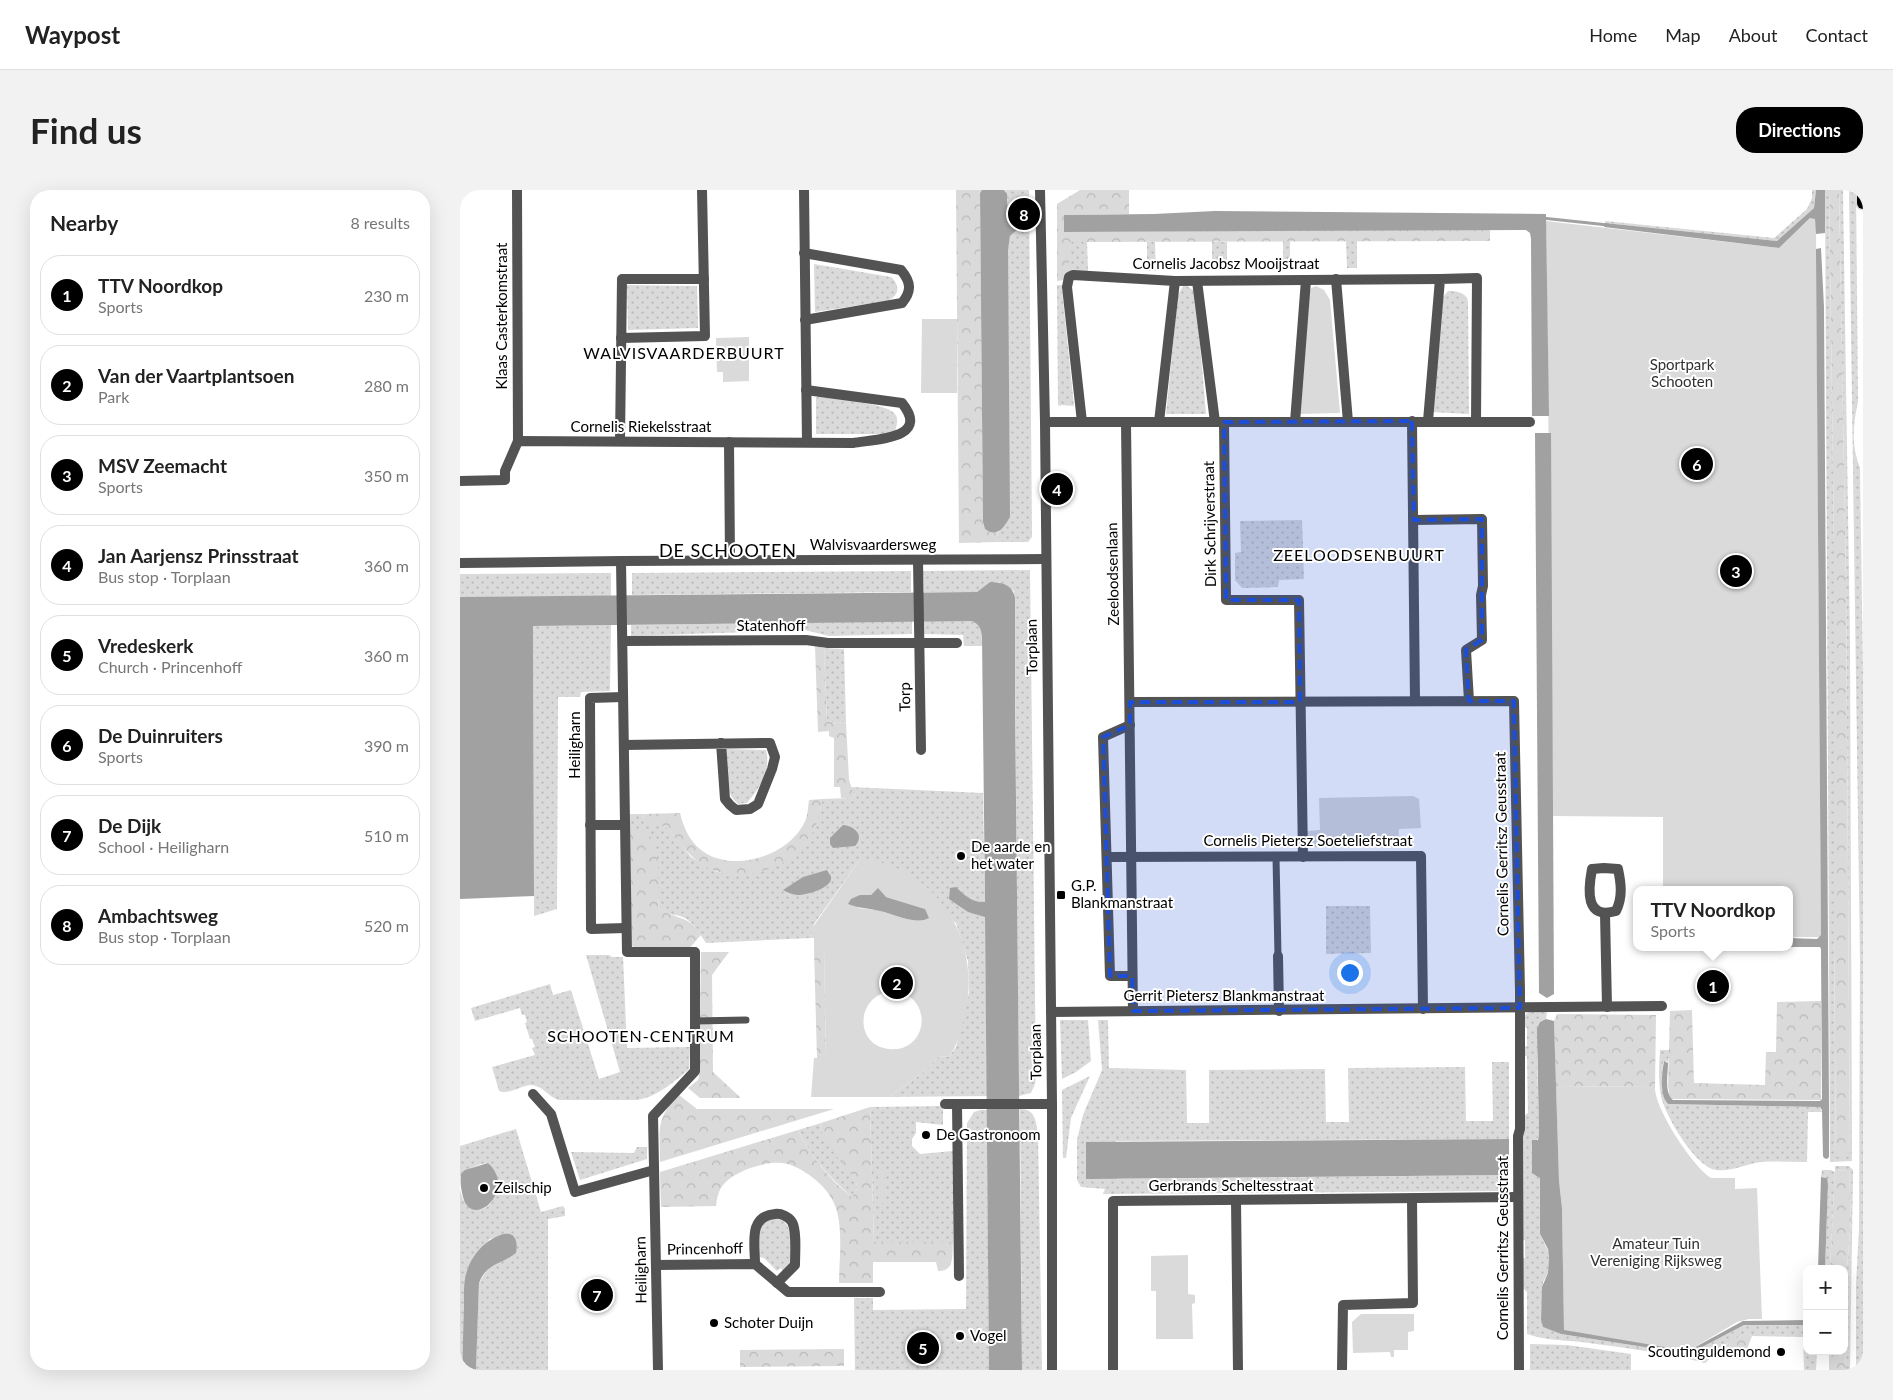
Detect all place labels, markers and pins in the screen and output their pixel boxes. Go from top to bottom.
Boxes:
pin: 8 [1008,195,1040,233]
pin: 6 [1681,445,1713,483]
pin: 4 [1041,470,1073,508]
pin: 3 [1720,552,1752,590]
place label: De aarde en het water [971,837,1051,872]
marker: De aarde en het water [955,850,967,862]
place label: G.P. Blankmanstraat [1071,876,1174,911]
marker: G.P. Blankmanstraat [1055,889,1067,901]
pin: 2 [881,964,913,1002]
pin: 1 [1697,967,1729,1005]
place label: De Gastronoom [936,1125,1041,1143]
marker: De Gastronoom [920,1129,932,1141]
place label: Zeilschip [494,1178,552,1196]
marker: Zeilschip [478,1182,490,1194]
pin: 7 [581,1276,613,1314]
place label: Schoter Duijn [724,1313,813,1331]
marker: Schoter Duijn [708,1317,720,1329]
place label: Vogel [970,1326,1007,1344]
pin: 5 [907,1329,939,1367]
marker: Vogel [954,1330,966,1342]
place label: Scoutinguldemond [1648,1342,1771,1360]
marker: Scoutinguldemond [1775,1346,1787,1358]

